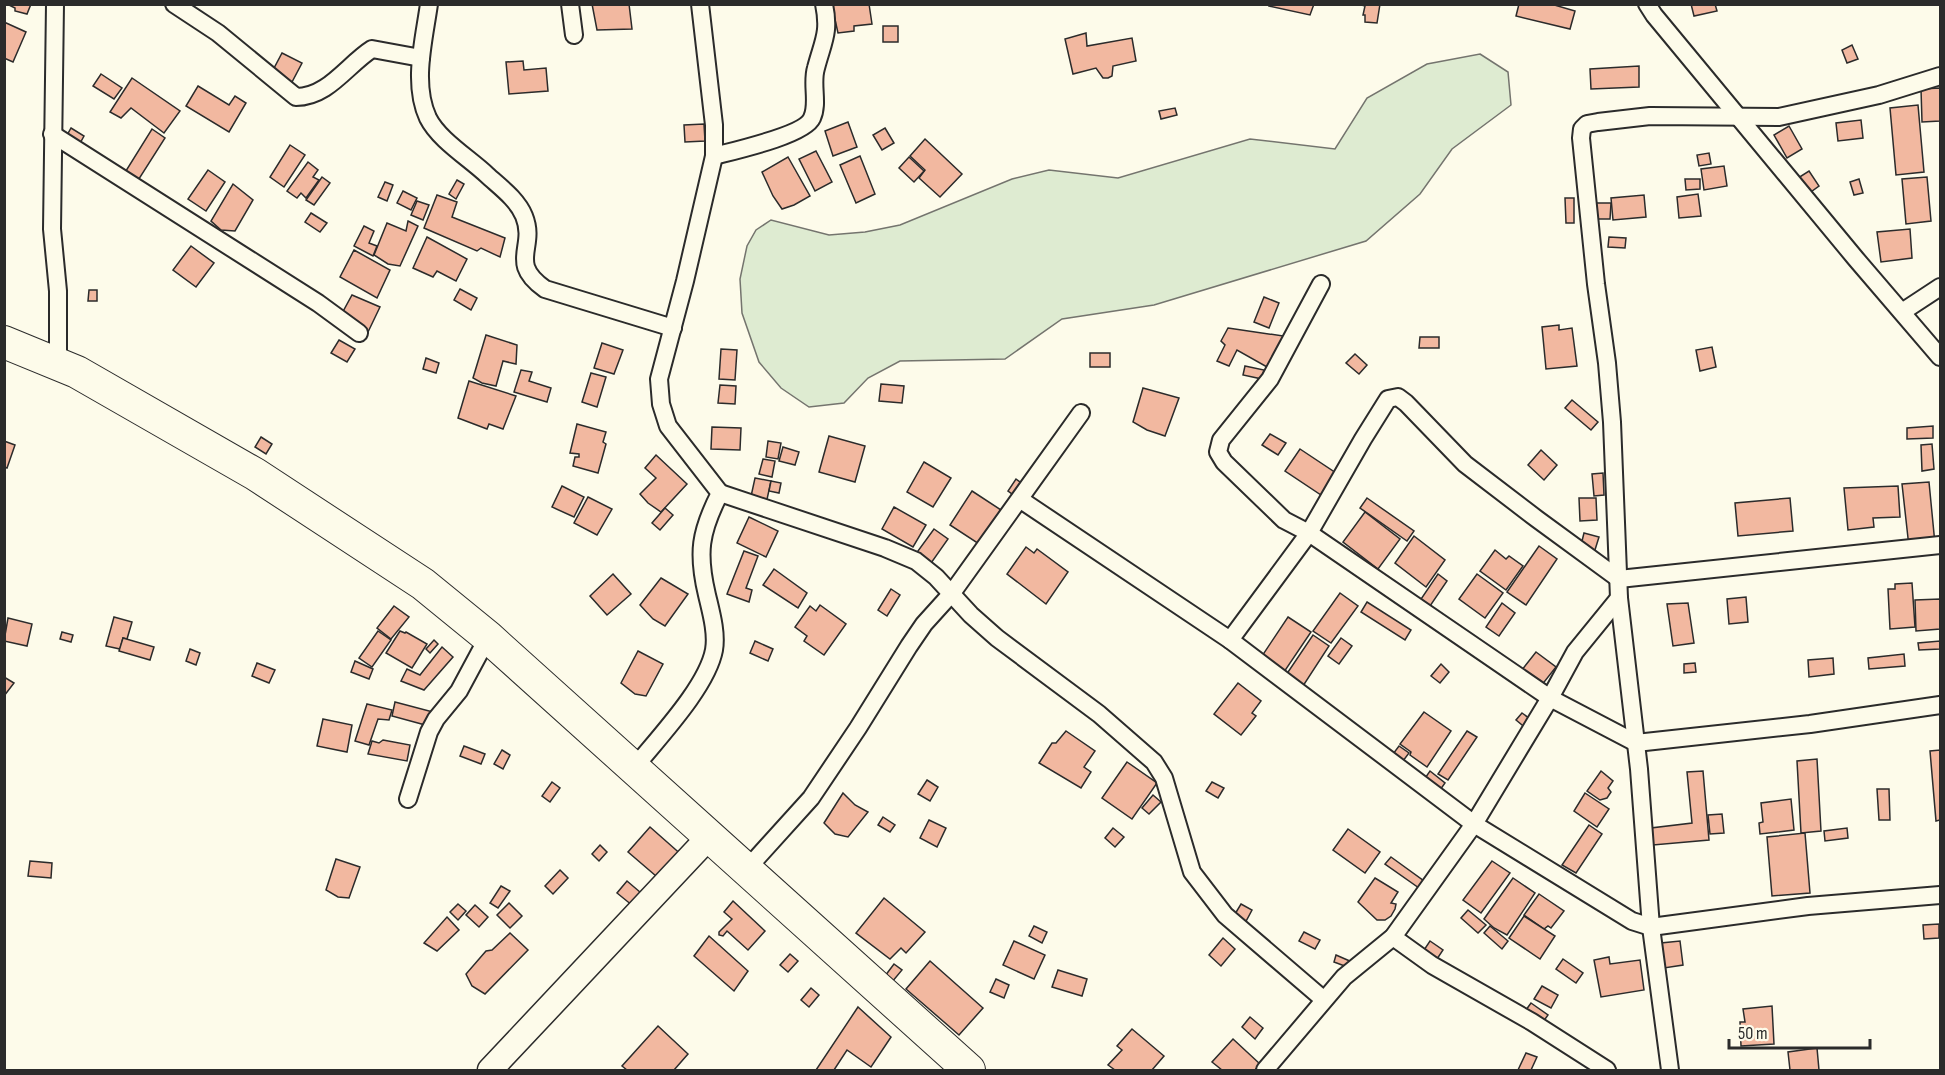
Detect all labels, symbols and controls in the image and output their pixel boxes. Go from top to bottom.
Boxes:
scale bar [1729,1012,1870,1050]
text: 50 m [1738,1023,1768,1044]

